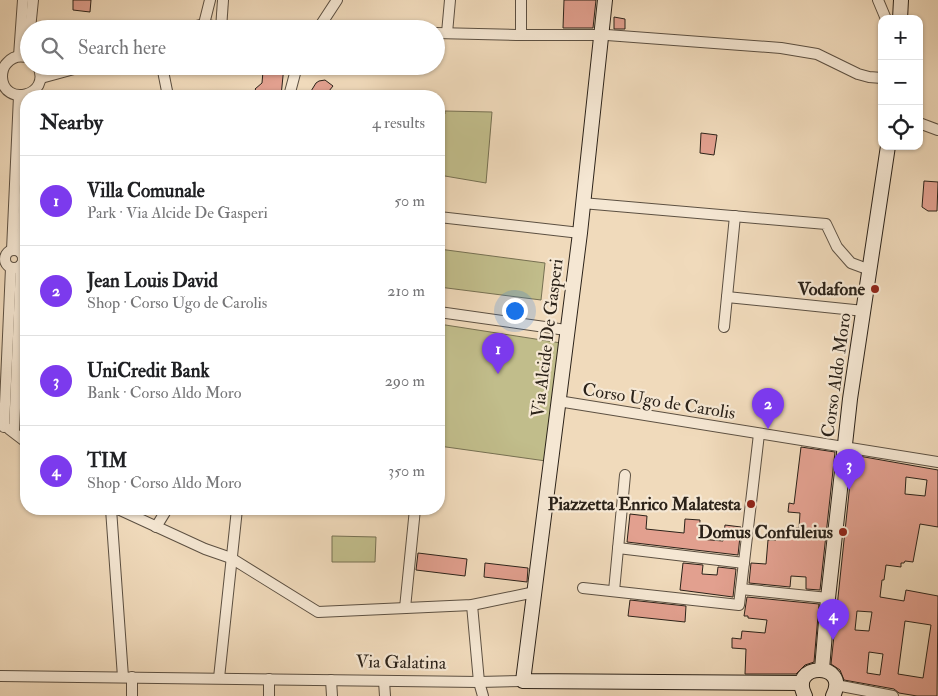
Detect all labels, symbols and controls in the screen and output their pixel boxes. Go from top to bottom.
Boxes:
map controls [878,15,923,150]
button: + [878,15,923,60]
search box [20,20,445,75]
icon: search [38,34,66,62]
text: Search here [78,36,166,60]
button: − [878,60,923,105]
button: locate [878,105,923,150]
text: Nearby [40,109,103,136]
text: 4 results [372,113,425,133]
text: Villa Comunale [87,179,205,203]
text: 1 [53,191,59,211]
text: 50 m [394,191,425,211]
text: Park · Via Alcide De Gasperi [87,203,268,223]
street label: Via Alcide De Gasperi [526,257,569,419]
text: Jean Louis David [87,269,218,293]
place label: Vodafone [797,278,865,301]
text: 2 [52,281,60,301]
text: 210 m [387,281,425,301]
marker: Vodafone [869,283,881,295]
text: Shop · Corso Ugo de Carolis [87,293,267,313]
your location [502,298,528,324]
street label: Corso Aldo Moro [816,311,857,439]
pin: 1 [482,333,514,374]
text: UniCredit Bank [87,359,210,383]
text: 3 [53,371,59,391]
text: 290 m [385,371,425,391]
street label: Corso Ugo de Carolis [581,378,737,425]
text: Bank · Corso Aldo Moro [87,383,241,403]
pin: 2 [752,388,784,429]
text: TIM [87,449,127,473]
pin: 3 [833,449,865,490]
text: 4 [52,461,60,481]
text: 350 m [388,461,425,481]
text: Shop · Corso Aldo Moro [87,473,242,493]
place label: Piazzetta Enrico Malatesta [548,493,742,516]
marker: Piazzetta Enrico Malatesta [745,498,757,510]
place label: Domus Confuleius [698,521,833,544]
marker: Domus Confuleius [837,526,849,538]
pin: 4 [817,599,849,640]
street label: Via Galatina [356,650,447,675]

